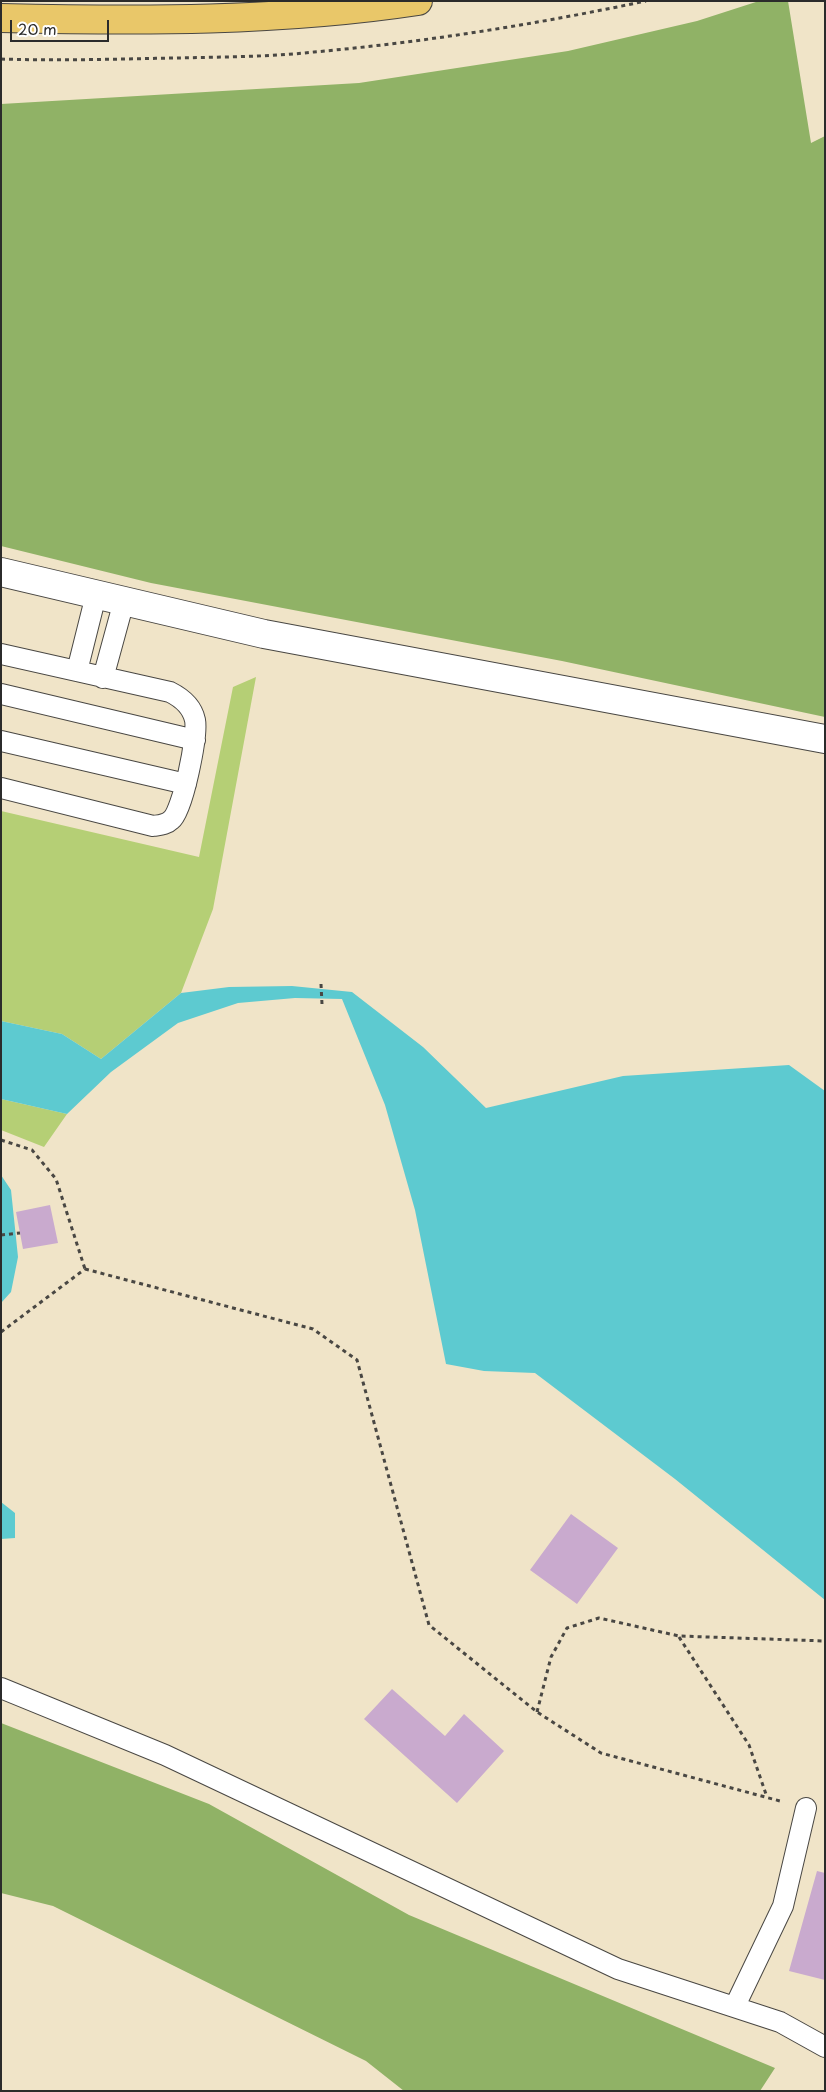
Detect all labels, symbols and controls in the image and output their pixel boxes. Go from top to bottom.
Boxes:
scale bar [12,10,111,42]
text: 20 m [18,17,57,40]

